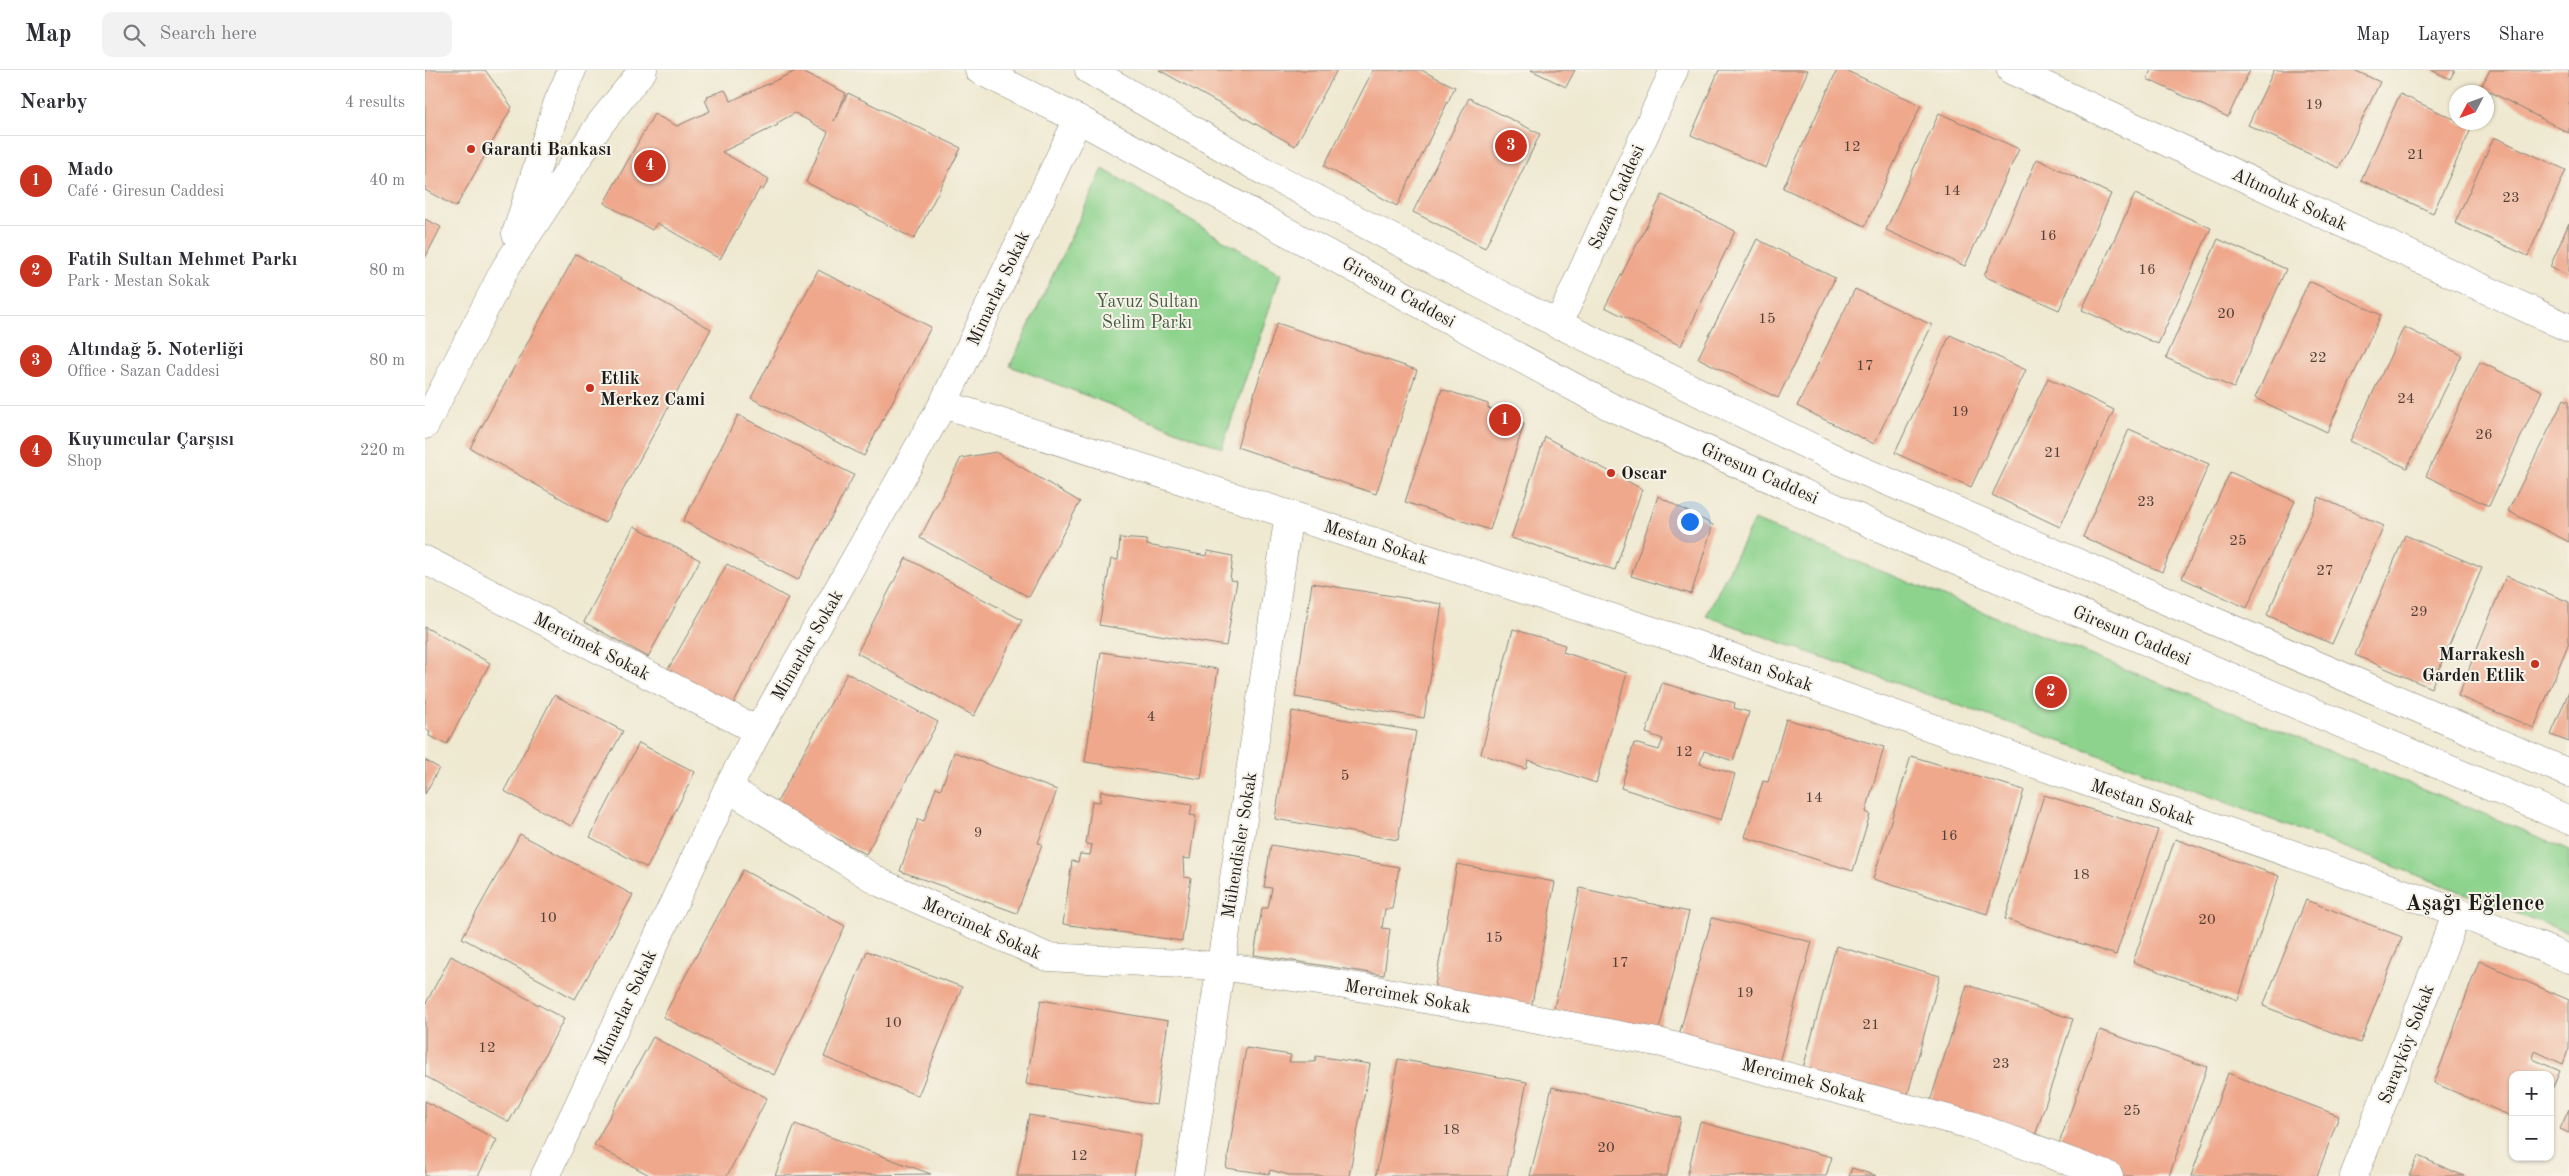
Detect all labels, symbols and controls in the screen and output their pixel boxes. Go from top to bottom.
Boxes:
search box [102,12,452,57]
icon: search [120,21,148,49]
text: Map [25,23,72,47]
text: Search here [160,25,257,44]
text: Map [2356,26,2390,44]
text: Layers [2418,26,2470,44]
text: Share [2498,26,2544,44]
north arrow [2449,85,2494,130]
text: Nearby [20,92,88,113]
text: 4 results [345,95,405,111]
house number: 19 [2305,98,2323,113]
pin: 3 [1495,127,1527,165]
house number: 12 [1843,140,1861,155]
place label: Garanti Bankası [481,141,611,159]
street label: Sazan Caddesi [1586,142,1648,252]
marker: Garanti Bankası [465,143,477,155]
pin: 4 [634,147,666,185]
house number: 21 [2407,148,2425,163]
text: Mado [67,161,113,180]
street label: Altınoluk Sokak [2229,165,2350,234]
text: 1 [31,173,41,189]
text: 40 m [369,173,405,189]
text: Café · Giresun Caddesi [67,184,224,200]
house number: 14 [1943,184,1961,199]
house number: 23 [2502,191,2520,206]
street label: Mimarlar Sokak [964,228,1033,349]
house number: 16 [2039,229,2057,244]
text: Fatih Sultan Mehmet Parkı [67,251,297,270]
street label: Giresun Caddesi [1339,254,1458,331]
text: 2 [31,263,41,279]
text: 80 m [369,263,405,279]
house number: 16 [2138,263,2156,278]
text: Park · Mestan Sokak [67,274,210,290]
park label: Yavuz Sultan Selim Parkı [1096,293,1199,332]
house number: 20 [2217,307,2235,322]
house number: 15 [1758,312,1776,327]
text: Altındağ 5. Noterliği [67,341,244,360]
house number: 22 [2309,351,2327,366]
text: 3 [31,353,41,369]
text: 80 m [369,353,405,369]
house number: 17 [1856,359,1874,374]
text: Office · Sazan Caddesi [67,364,220,380]
place label: Etlik Merkez Cami [600,370,705,409]
marker: Etlik Merkez Cami [584,382,596,394]
house number: 24 [2397,392,2415,407]
pin: 1 [1489,401,1521,439]
house number: 19 [1951,405,1969,420]
house number: 26 [2475,428,2493,443]
text: Kuyumcular Çarşısı [67,431,234,450]
street label: Giresun Caddesi [1698,440,1821,508]
text: 4 [31,443,41,459]
text: 220 m [360,443,405,459]
house number: 21 [2044,446,2062,461]
text: Shop [67,454,102,470]
place label: Oscar [1621,465,1667,483]
marker: Oscar [1605,467,1617,479]
house number: 23 [2137,495,2155,510]
your location [1677,509,1703,535]
street label: Mestan Sokak [1321,518,1430,568]
house number: 25 [2229,534,2247,549]
house number: 27 [2316,564,2334,579]
street label: Mimarlar Sokak [769,587,847,704]
street label: Giresun Caddesi [2070,603,2193,669]
house number: 29 [2410,605,2428,620]
street label: Mercimek Sokak [530,610,653,684]
street label: Mestan Sokak [1706,643,1815,695]
place label: Marrakesh Garden Etlik [2422,646,2525,685]
marker: Marrakesh Garden Etlik [2529,658,2541,670]
pin: 2 [2035,673,2067,711]
house number: 4 [1147,710,1155,725]
house number: 12 [1675,745,1693,760]
house number: 5 [1341,769,1349,784]
street label: Mühendisler Sokak [1220,771,1260,920]
street label: Mestan Sokak [2088,777,2197,829]
house number: 14 [1805,791,1823,806]
house number: 9 [974,826,982,841]
house number: 16 [1940,829,1958,844]
house number: 18 [2072,868,2090,883]
district label: Aşağı Eğlence [2405,893,2545,915]
street label: Mercimek Sokak [919,895,1044,963]
house number: 10 [539,911,557,926]
house number: 20 [2198,913,2216,928]
house number: 15 [1485,931,1503,946]
street label: Mimarlar Sokak [591,947,660,1068]
house number: 17 [1611,956,1629,971]
street label: Mercimek Sokak [1343,977,1472,1017]
street label: Sarayköy Sokak [2376,982,2438,1106]
house number: 19 [1736,986,1754,1001]
house number: 10 [884,1016,902,1031]
house number: 21 [1862,1018,1880,1033]
house number: 12 [478,1041,496,1056]
street label: Mercimek Sokak [1740,1056,1868,1106]
house number: 23 [1992,1057,2010,1072]
map controls [2509,1071,2554,1161]
button: + [2509,1071,2554,1116]
house number: 25 [2123,1104,2141,1119]
button: − [2509,1116,2554,1161]
house number: 18 [1442,1123,1460,1138]
house number: 20 [1597,1141,1615,1156]
house number: 12 [1070,1149,1088,1164]

